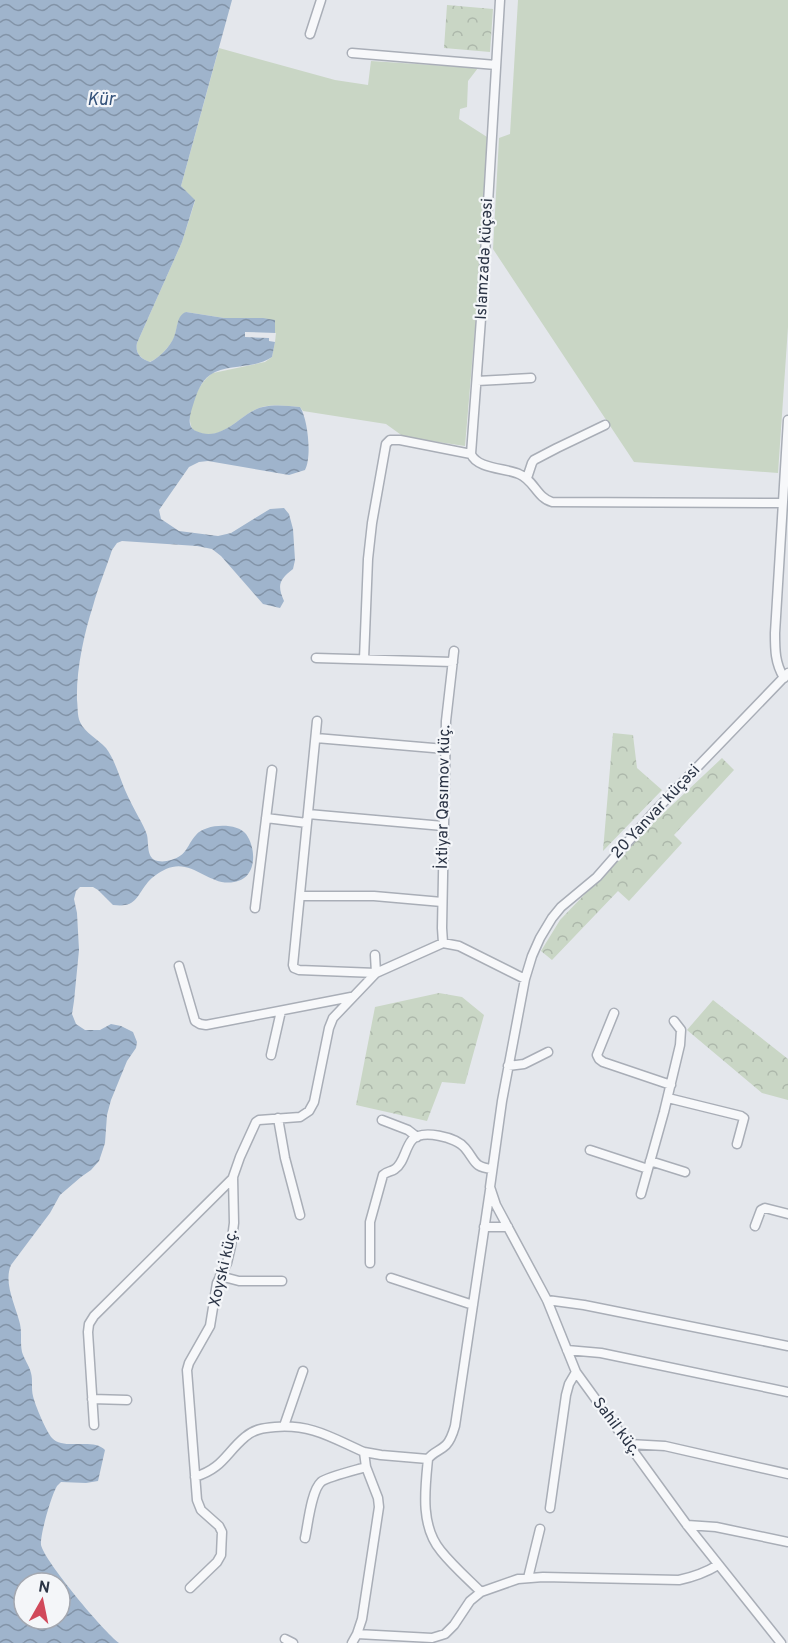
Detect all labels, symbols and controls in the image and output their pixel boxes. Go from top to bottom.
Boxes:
water label: Kür [87,89,117,112]
street label: Islamzadə küçəsi [472,198,498,320]
street label: İxtiyar Qasımov küç. [432,725,455,869]
street label: 20 Yanvar küçəsi [607,761,705,863]
street label: Xoyski küç. [205,1227,243,1309]
street label: Sahil küç. [588,1394,644,1460]
north arrow [12,1571,72,1631]
text: N [37,1577,51,1599]

